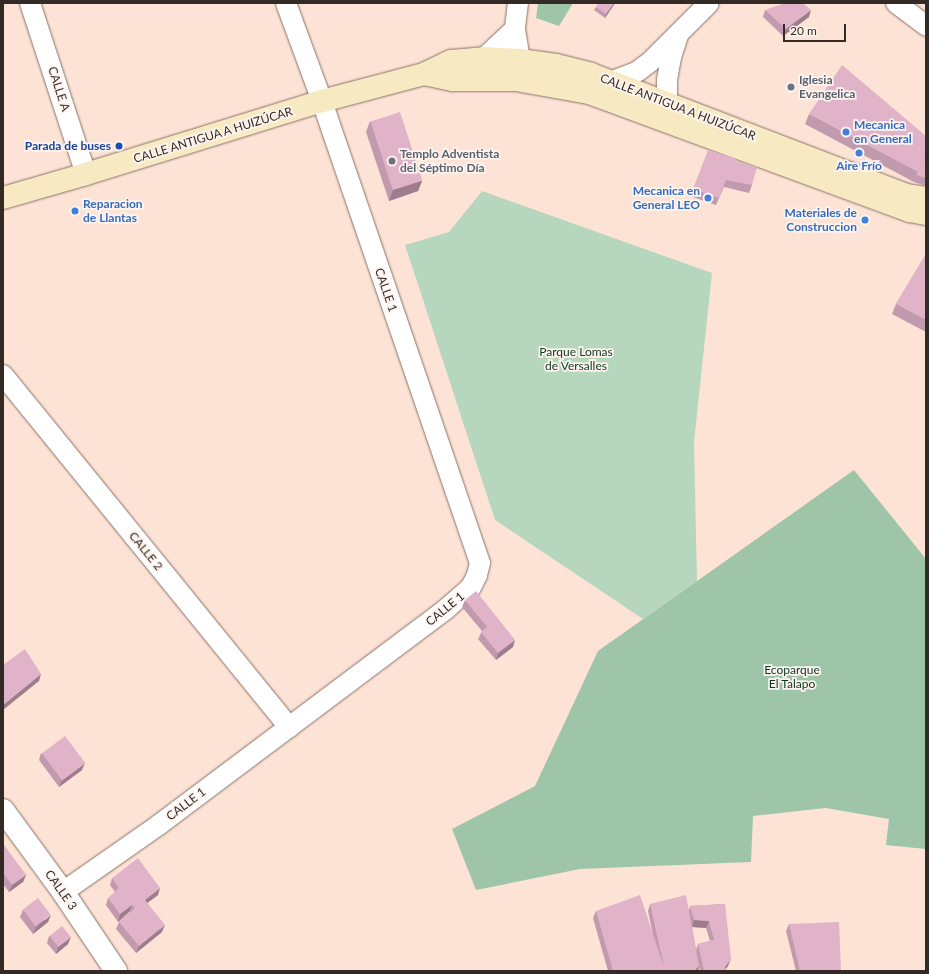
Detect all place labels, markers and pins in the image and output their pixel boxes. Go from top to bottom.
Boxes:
place label: Iglesia Evangelica [799,73,855,101]
marker: Iglesia Evangelica [786,82,796,92]
place label: Mecanica en General [854,118,912,146]
marker: Mecanica en General [841,127,851,137]
place label: Parada de buses [25,139,111,153]
marker: Parada de buses [114,141,124,151]
place label: Templo Adventista del Séptimo Día [400,147,500,175]
marker: Aire Frío [854,148,864,158]
marker: Templo Adventista del Séptimo Día [387,156,397,166]
place label: Aire Frío [836,159,882,173]
place label: Mecanica en General LEO [633,184,700,212]
marker: Mecanica en General LEO [703,193,713,203]
place label: Reparacion de Llantas [83,197,143,225]
marker: Reparacion de Llantas [70,206,80,216]
place label: Materiales de Construccion [785,206,857,234]
marker: Materiales de Construccion [860,215,870,225]

